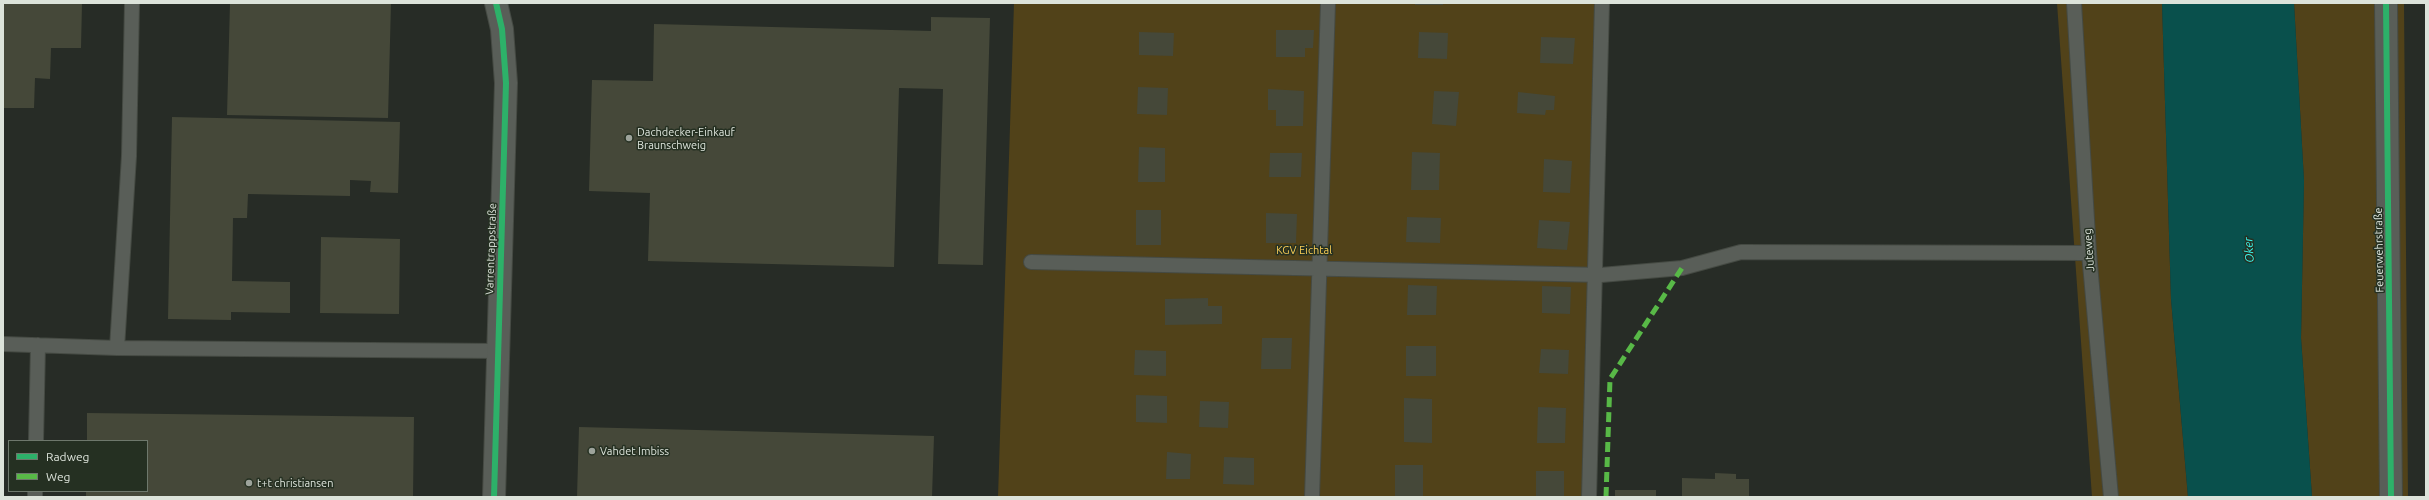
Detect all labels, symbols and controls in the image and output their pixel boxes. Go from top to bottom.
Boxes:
place label: Dachdecker-Einkauf Braunschweig [637,125,735,151]
marker: Dachdecker-Einkauf Braunschweig [624,133,634,143]
street label: Varrentrappstraße [483,203,499,295]
street label: Feuerwehrstraße [2372,207,2386,293]
street label: Juteweg [2081,228,2097,272]
water label: Oker [2241,237,2257,263]
park label: KGV Eichtal [1276,243,1332,257]
legend [8,440,148,492]
place label: Vahdet Imbiss [600,444,669,458]
marker: Vahdet Imbiss [587,446,597,456]
text: Radweg [46,450,89,463]
text: Weg [46,470,70,483]
place label: t+t christiansen [257,476,333,490]
marker: t+t christiansen [244,478,254,488]

